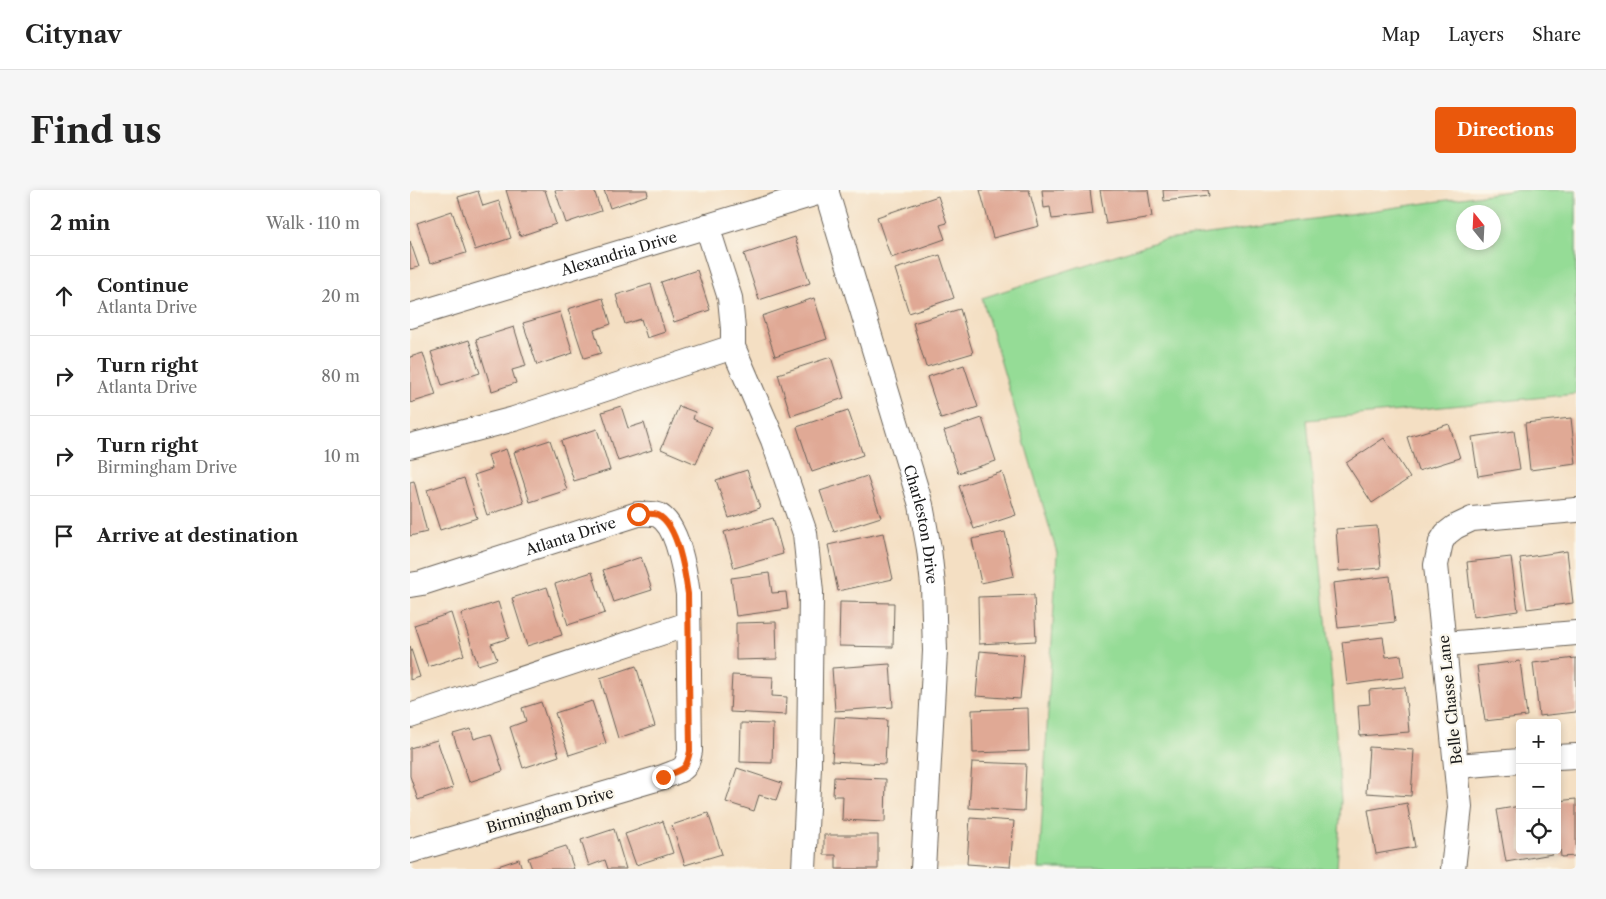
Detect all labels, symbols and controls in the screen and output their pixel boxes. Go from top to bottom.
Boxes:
text: Citynav [25,20,122,49]
text: Map [1382,24,1420,46]
text: Layers [1448,24,1504,46]
text: Share [1532,24,1581,46]
button: Directions [1435,107,1576,153]
text: Find us [30,109,162,152]
north arrow [1456,205,1501,250]
text: 2 min [50,210,110,235]
text: Walk · 110 m [266,213,360,233]
street label: Alexandria Drive [557,226,679,280]
text: Continue [97,274,189,297]
icon: ahead [50,282,78,310]
text: 20 m [321,286,360,306]
text: Atlanta Drive [97,297,197,317]
text: Turn right [97,354,198,377]
icon: right [50,362,78,390]
text: 80 m [321,366,360,386]
text: Atlanta Drive [97,377,197,397]
text: Turn right [97,434,198,457]
icon: right [50,442,78,470]
text: 10 m [324,446,360,466]
text: Birmingham Drive [97,457,237,477]
street label: Charleston Drive [900,462,942,585]
route start [627,503,650,526]
street label: Atlanta Drive [522,512,618,559]
icon: arrive [50,522,78,550]
text: Arrive at destination [97,524,298,547]
street label: Belle Chasse Lane [1434,634,1466,766]
map controls [1516,719,1561,854]
button: + [1516,719,1561,764]
button: − [1516,764,1561,809]
route end [652,766,675,789]
street label: Birmingham Drive [484,783,616,837]
button: locate [1516,809,1561,854]

